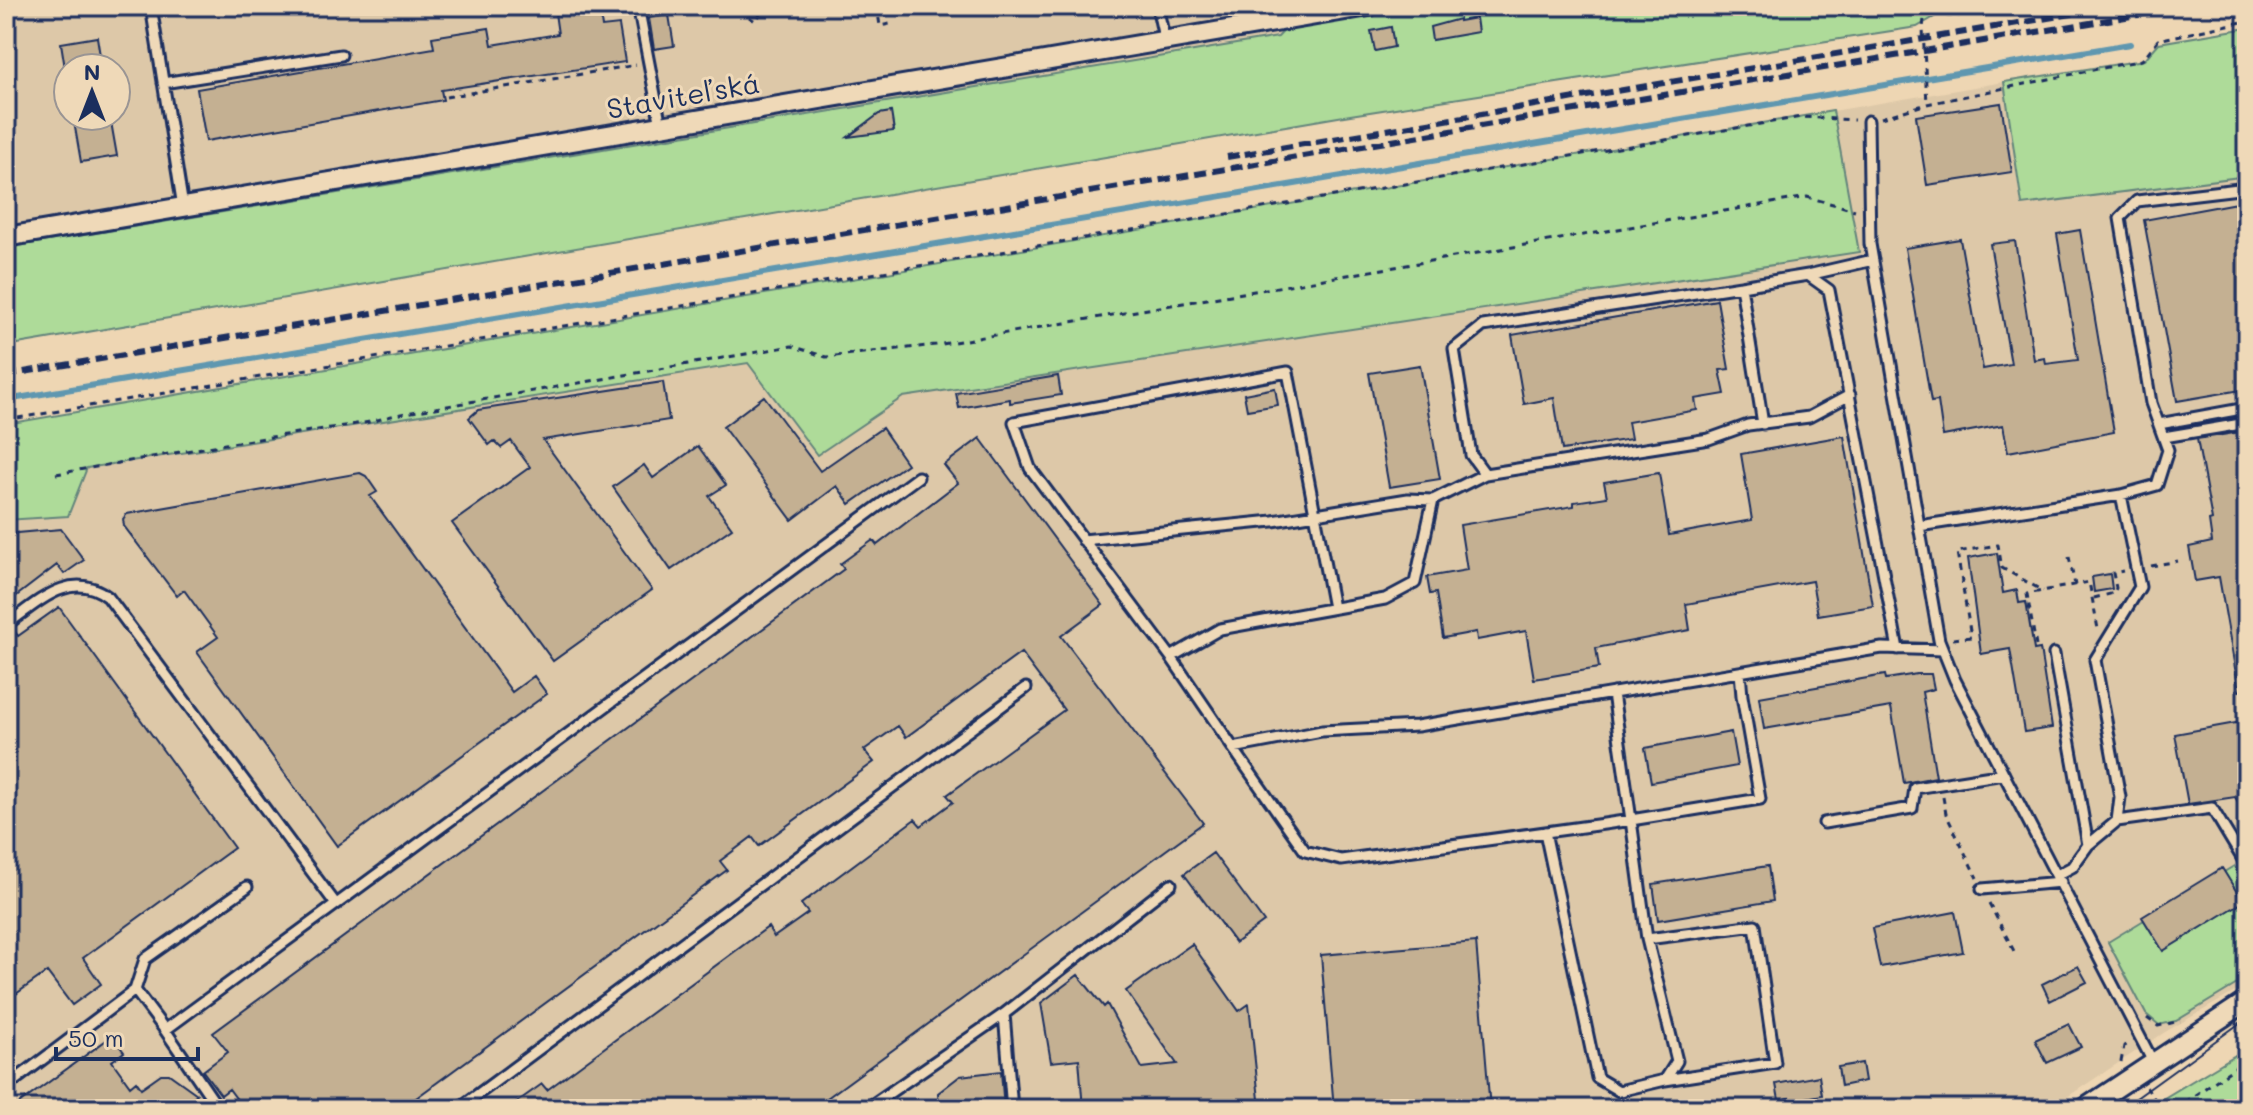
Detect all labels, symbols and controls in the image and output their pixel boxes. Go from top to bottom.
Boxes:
north arrow [52,52,132,132]
text: N [84,57,100,86]
street label: Staviteľská [604,64,762,126]
scale bar [56,1011,198,1061]
text: 50 m [68,1022,124,1053]

